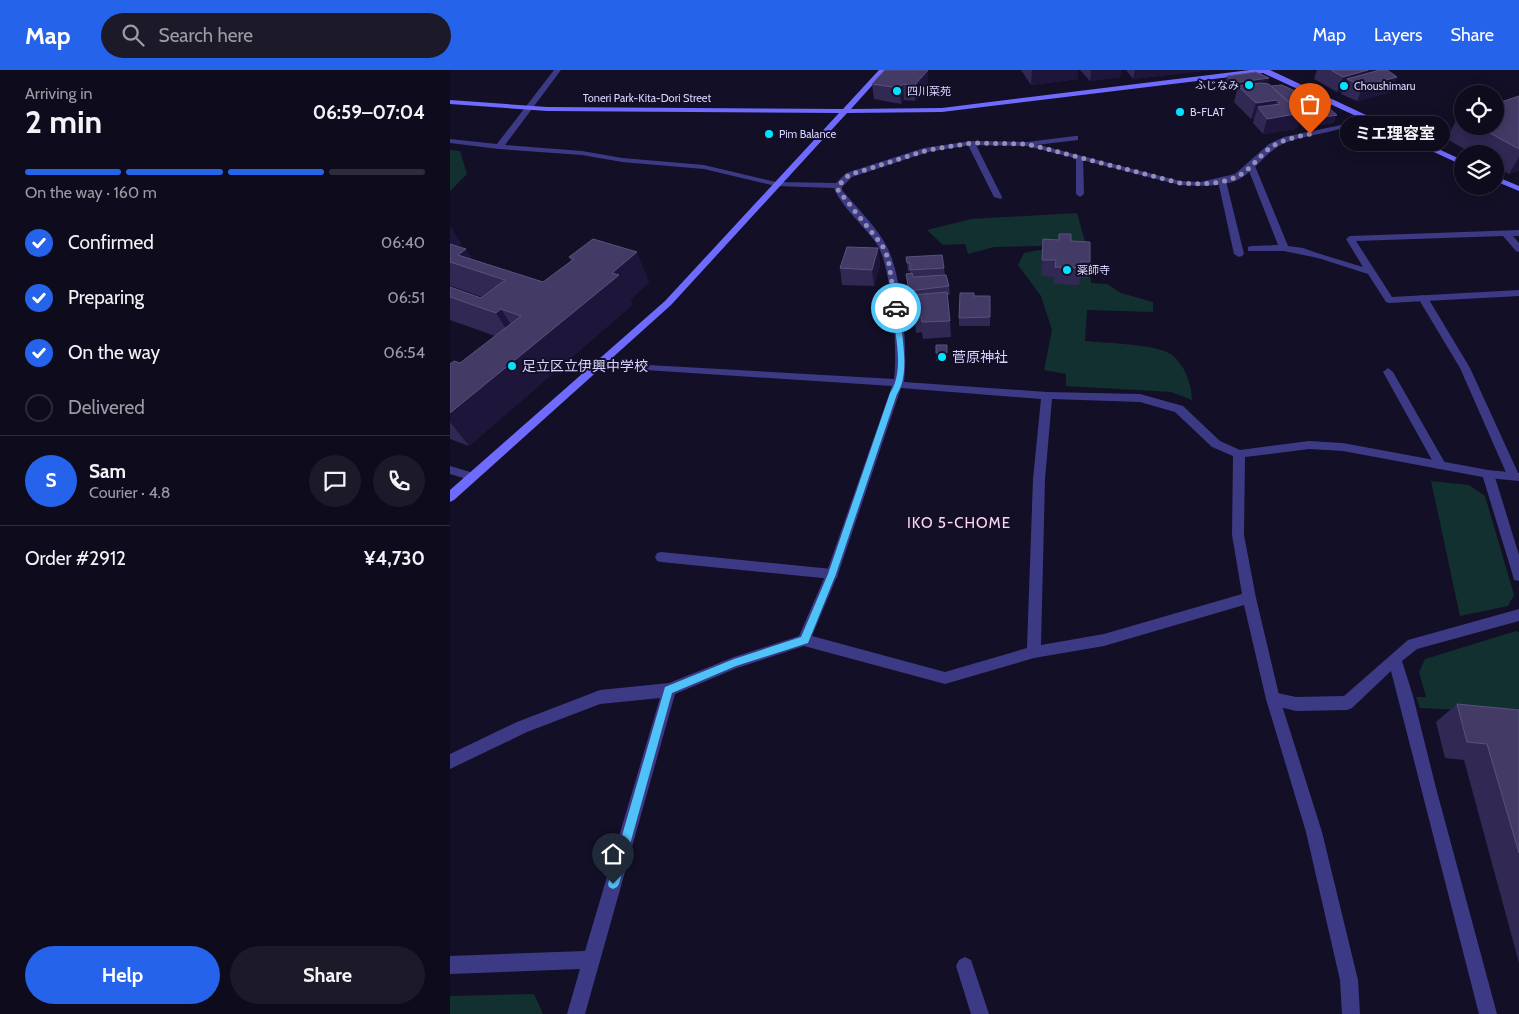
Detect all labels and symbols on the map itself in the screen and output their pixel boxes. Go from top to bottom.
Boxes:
place label: ふじなみ [1195,78,1239,92]
marker: ふじなみ [1243,79,1255,91]
place label: Choushimaru [1354,79,1416,93]
marker: Choushimaru [1338,80,1350,92]
pin [1289,83,1331,134]
place label: 四川菜苑 [907,84,951,98]
marker: 四川菜苑 [891,85,903,97]
street label: Toneri Park-Kita-Dori Street [583,91,712,105]
place label: B-FLAT [1190,105,1225,119]
marker: B-FLAT [1174,106,1186,118]
callout: ミエ理容室 [1340,116,1450,152]
place label: Pim Balance [779,127,836,141]
marker: Pim Balance [763,128,775,140]
place label: 薬師寺 [1077,263,1110,277]
marker: 薬師寺 [1061,264,1073,276]
courier [871,283,921,333]
place label: 菅原神社 [952,348,1008,366]
marker: 菅原神社 [936,351,948,363]
place label: 足立区立伊興中学校 [522,357,648,375]
marker: 足立区立伊興中学校 [506,360,518,372]
district label: IKO 5-CHOME [907,514,1011,532]
pin [592,833,634,884]

